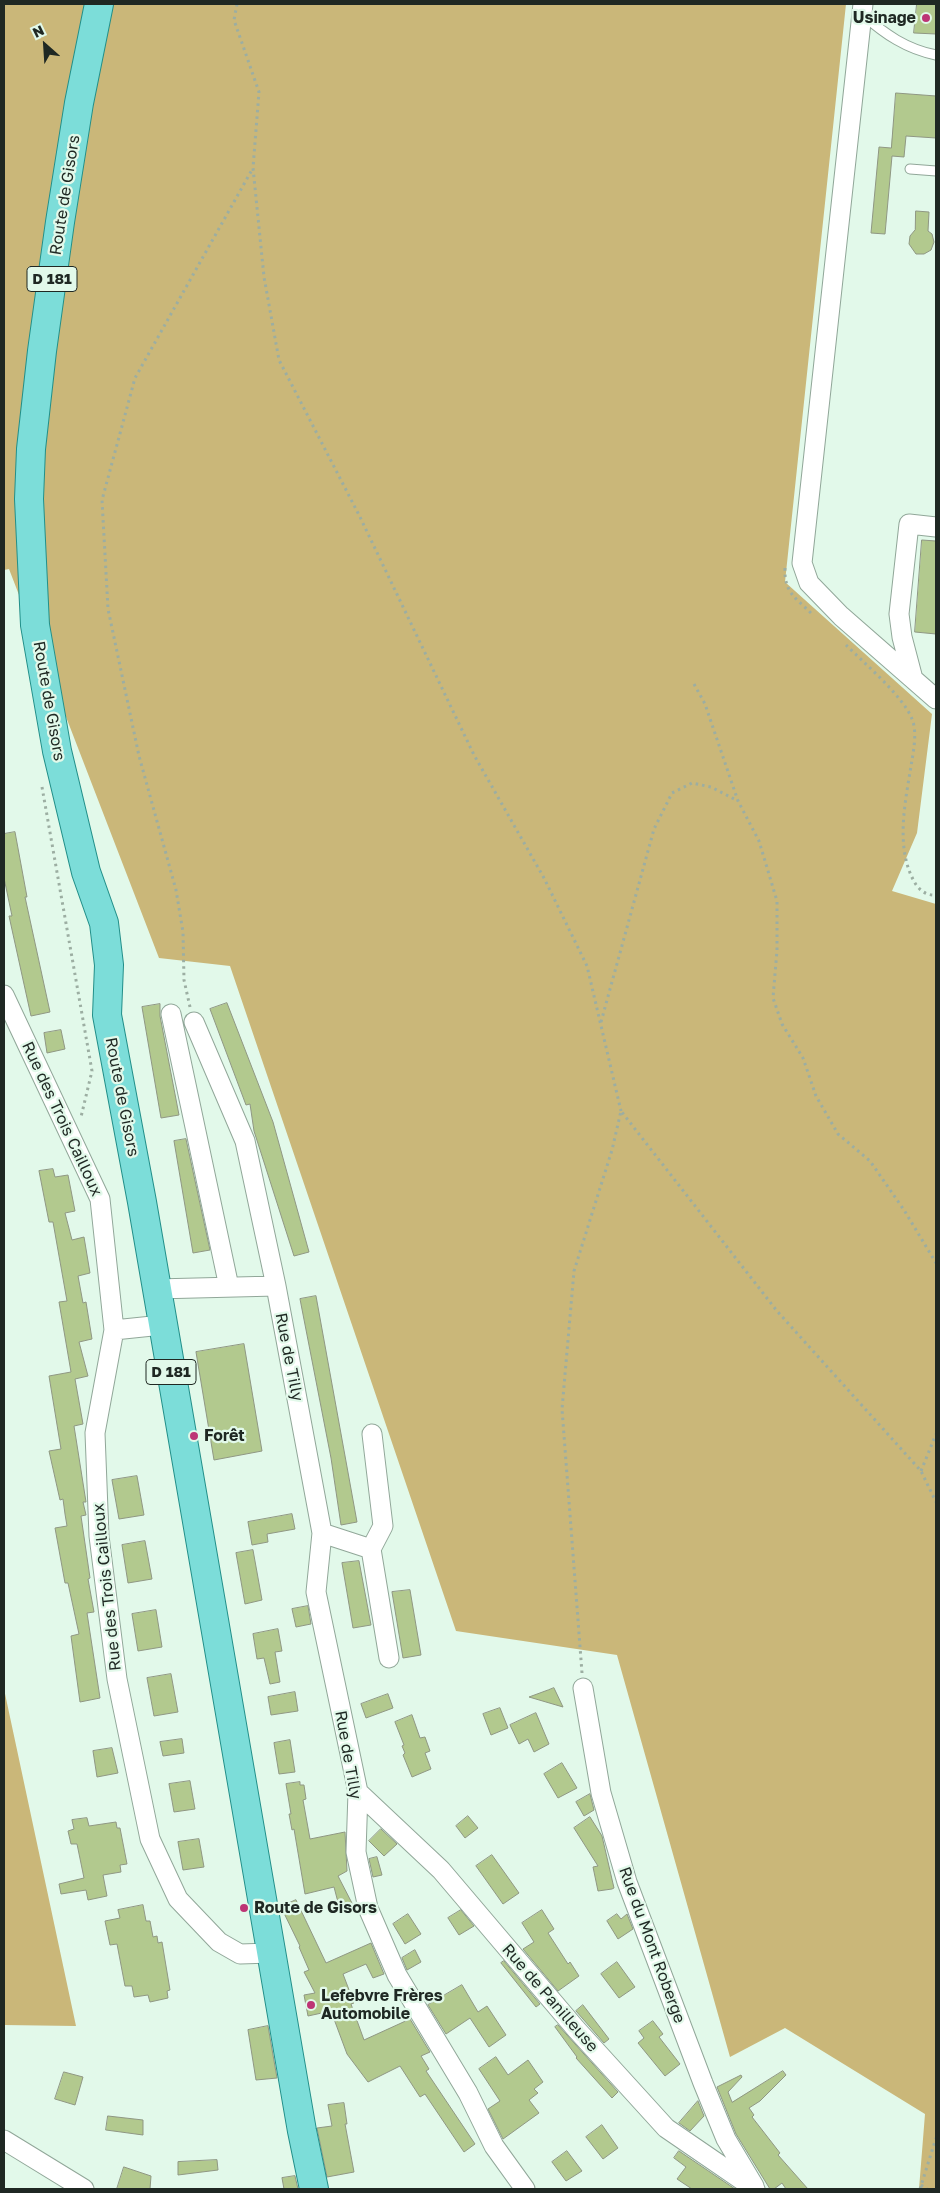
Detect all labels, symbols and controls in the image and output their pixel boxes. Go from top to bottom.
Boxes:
place label: Usinage [853,8,916,28]
marker: Usinage [920,12,932,24]
north arrow [20,20,70,70]
text: N [30,21,47,41]
street label: Route de Gisors [46,134,84,256]
road number: D 181 [27,266,77,292]
street label: Route de Gisors [29,640,69,762]
street label: Route de Gisors [101,1036,143,1158]
street label: Rue des Trois Cailloux [18,1039,106,1199]
street label: Rue de Tilly [271,1311,307,1403]
road number: D 181 [146,1360,196,1384]
place label: Forêt [204,1426,245,1446]
marker: Forêt [188,1430,200,1442]
street label: Rue des Trois Cailloux [89,1502,125,1672]
street label: Rue de Tilly [331,1709,365,1801]
street label: Rue du Mont Roberge [615,1864,689,2026]
place label: Route de Gisors [254,1898,377,1918]
marker: Route de Gisors [238,1902,250,1914]
street label: Rue de Panilleuse [498,1940,602,2056]
place label: Lefebvre Frères Automobile [321,1986,443,2024]
marker: Lefebvre Frères Automobile [305,1999,317,2011]

